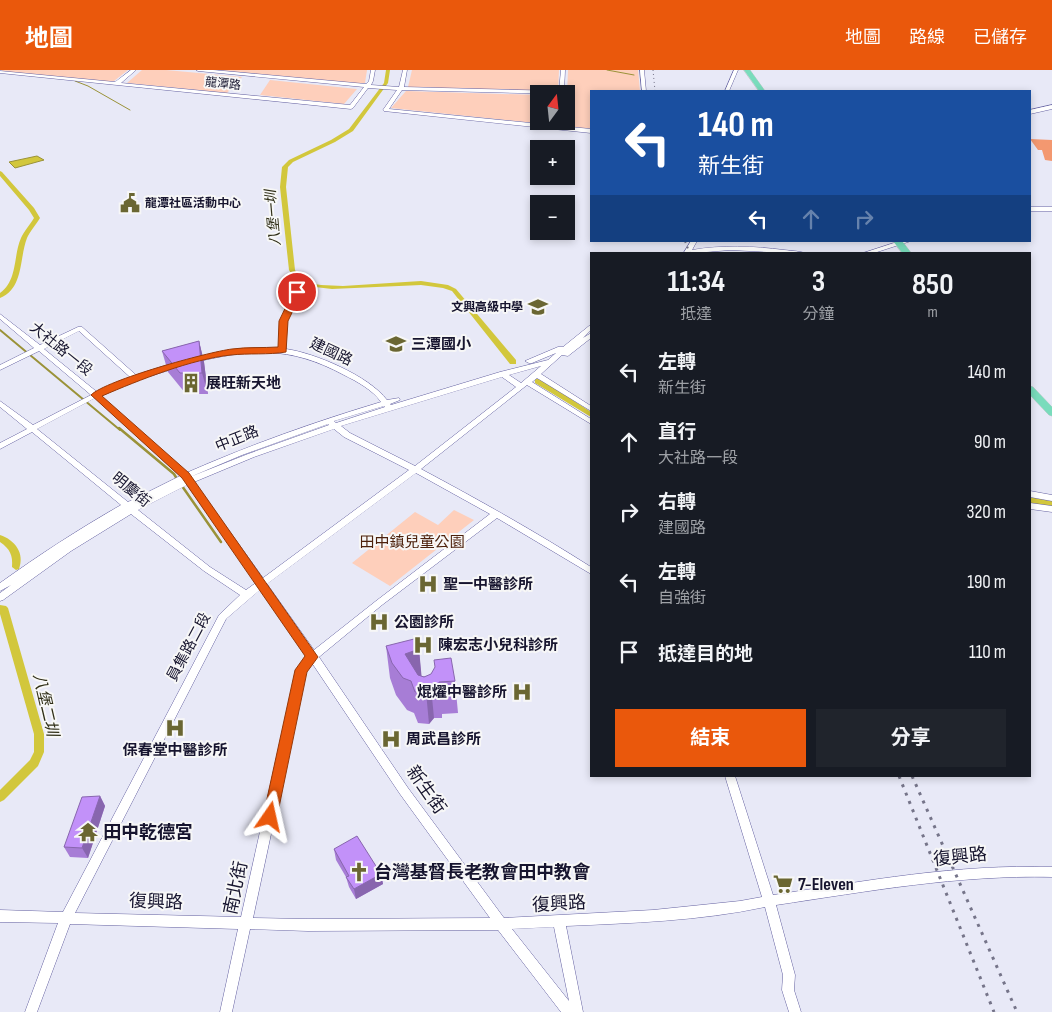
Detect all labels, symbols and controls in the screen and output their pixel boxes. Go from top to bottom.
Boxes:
text: 地圖 [25,24,73,53]
text: 地圖 [845,27,881,48]
text: 路線 [909,27,945,48]
text: 已儲存 [973,27,1027,48]
street label: 龍潭路 [204,75,242,93]
north arrow [530,85,575,130]
map controls [530,85,575,240]
text: 140 m [698,104,774,147]
icon: left [615,110,680,175]
button: + [530,140,575,185]
text: 新生街 [698,153,764,180]
water label: 八堡一圳 [262,187,284,247]
public building icon: 龍潭社區活動中心 [119,192,141,214]
button: − [530,195,575,240]
place label: 龍潭社區活動中心 [145,196,241,211]
icon: left [744,205,772,233]
icon: ahead [797,205,825,233]
icon: right [850,205,878,233]
text: 11:34 [667,264,725,300]
text: 3 [812,264,825,300]
text: 850 [912,267,954,303]
pin [276,271,318,313]
icon: arrive [283,278,311,306]
school or university icon: 文興高級中學 [527,296,549,318]
place label: 文興高級中學 [451,300,523,315]
text: m [928,303,938,322]
text: 抵達 [680,305,712,324]
text: 分鐘 [802,305,835,324]
street label: 大社路一段 [26,318,96,380]
school or university icon: 三潭國小 [385,333,407,355]
street label: 建國路 [307,334,355,370]
place label: 三潭國小 [411,335,472,354]
text: 左轉 [658,351,696,374]
icon: left [615,358,643,386]
text: 140 m [968,361,1006,384]
building icon: 展旺新天地 [180,372,202,394]
place label: 展旺新天地 [206,374,281,393]
text: 新生街 [658,379,706,398]
text: 直行 [658,421,696,444]
street label: 中正路 [213,422,261,456]
icon: ahead [615,428,643,456]
text: 90 m [974,431,1006,454]
text: 大社路一段 [658,449,738,468]
street label: 明慶街 [108,468,154,512]
text: 右轉 [658,491,696,514]
icon: right [615,498,643,526]
text: 320 m [966,501,1006,524]
text: 建國路 [658,519,706,538]
park label: 田中鎮兒童公園 [359,533,465,552]
text: 左轉 [658,561,696,584]
icon: left [615,568,643,596]
text: 190 m [967,571,1006,594]
hospital icon: 聖一中醫診所 [417,573,439,595]
place label: 聖一中醫診所 [443,575,533,594]
text: 自強街 [658,589,706,608]
street label: 員集路二段 [163,609,215,685]
hospital icon: 公園診所 [368,611,390,633]
place label: 公園診所 [394,613,454,632]
hospital icon: 陳宏志小兒科診所 [412,634,434,656]
place label: 陳宏志小兒科診所 [438,636,558,655]
icon: arrive [615,638,643,666]
text: 110 m [969,641,1006,664]
text: 抵達目的地 [658,643,753,666]
water label: 八堡二圳 [29,672,62,740]
hospital icon: 焜燿中醫診所 [511,681,533,703]
place label: 焜燿中醫診所 [417,683,507,702]
button: 結束 [615,709,806,767]
button: 分享 [816,709,1006,767]
hospital icon: 保春堂中醫診所 [164,717,186,739]
hospital icon: 周武昌診所 [380,728,402,750]
place label: 周武昌診所 [406,730,481,749]
place label: 保春堂中醫診所 [122,741,228,760]
street label: 新生街 [402,762,450,818]
position arrow [243,790,295,842]
temple icon: 田中乾德宮 [77,821,99,843]
place label: 田中乾德宮 [103,822,193,843]
street label: 復興路 [932,844,988,870]
street label: 南北街 [220,859,252,917]
church icon: 台灣基督長老教會田中教會 [348,861,370,883]
place label: 台灣基督長老教會田中教會 [374,862,591,883]
supermarket icon: 7-Eleven [772,873,794,895]
place label: 7-Eleven [798,874,854,895]
street label: 復興路 [129,891,183,913]
street label: 復興路 [531,892,587,916]

